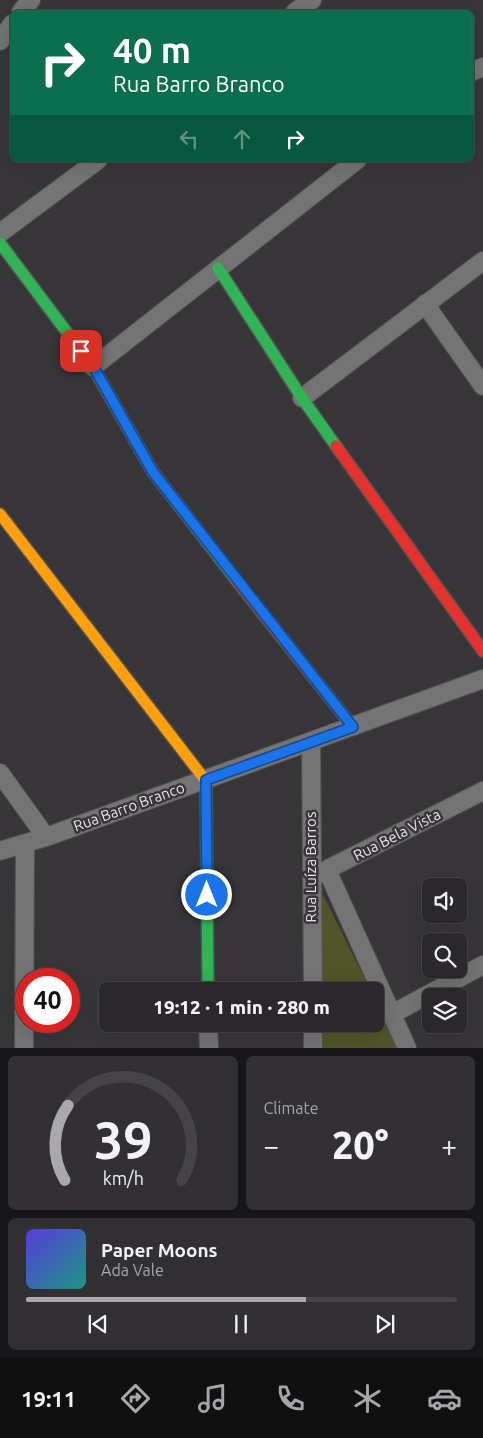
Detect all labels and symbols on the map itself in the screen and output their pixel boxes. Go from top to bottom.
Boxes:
pin [60,330,102,372]
street label: Rua Barro Branco [71,779,187,835]
street label: Rua Bela Vista [350,805,443,864]
street label: Rua Luíza Barros [302,812,319,922]
position arrow [180,868,232,920]
speed limit sign: 40 [15,968,80,1033]

